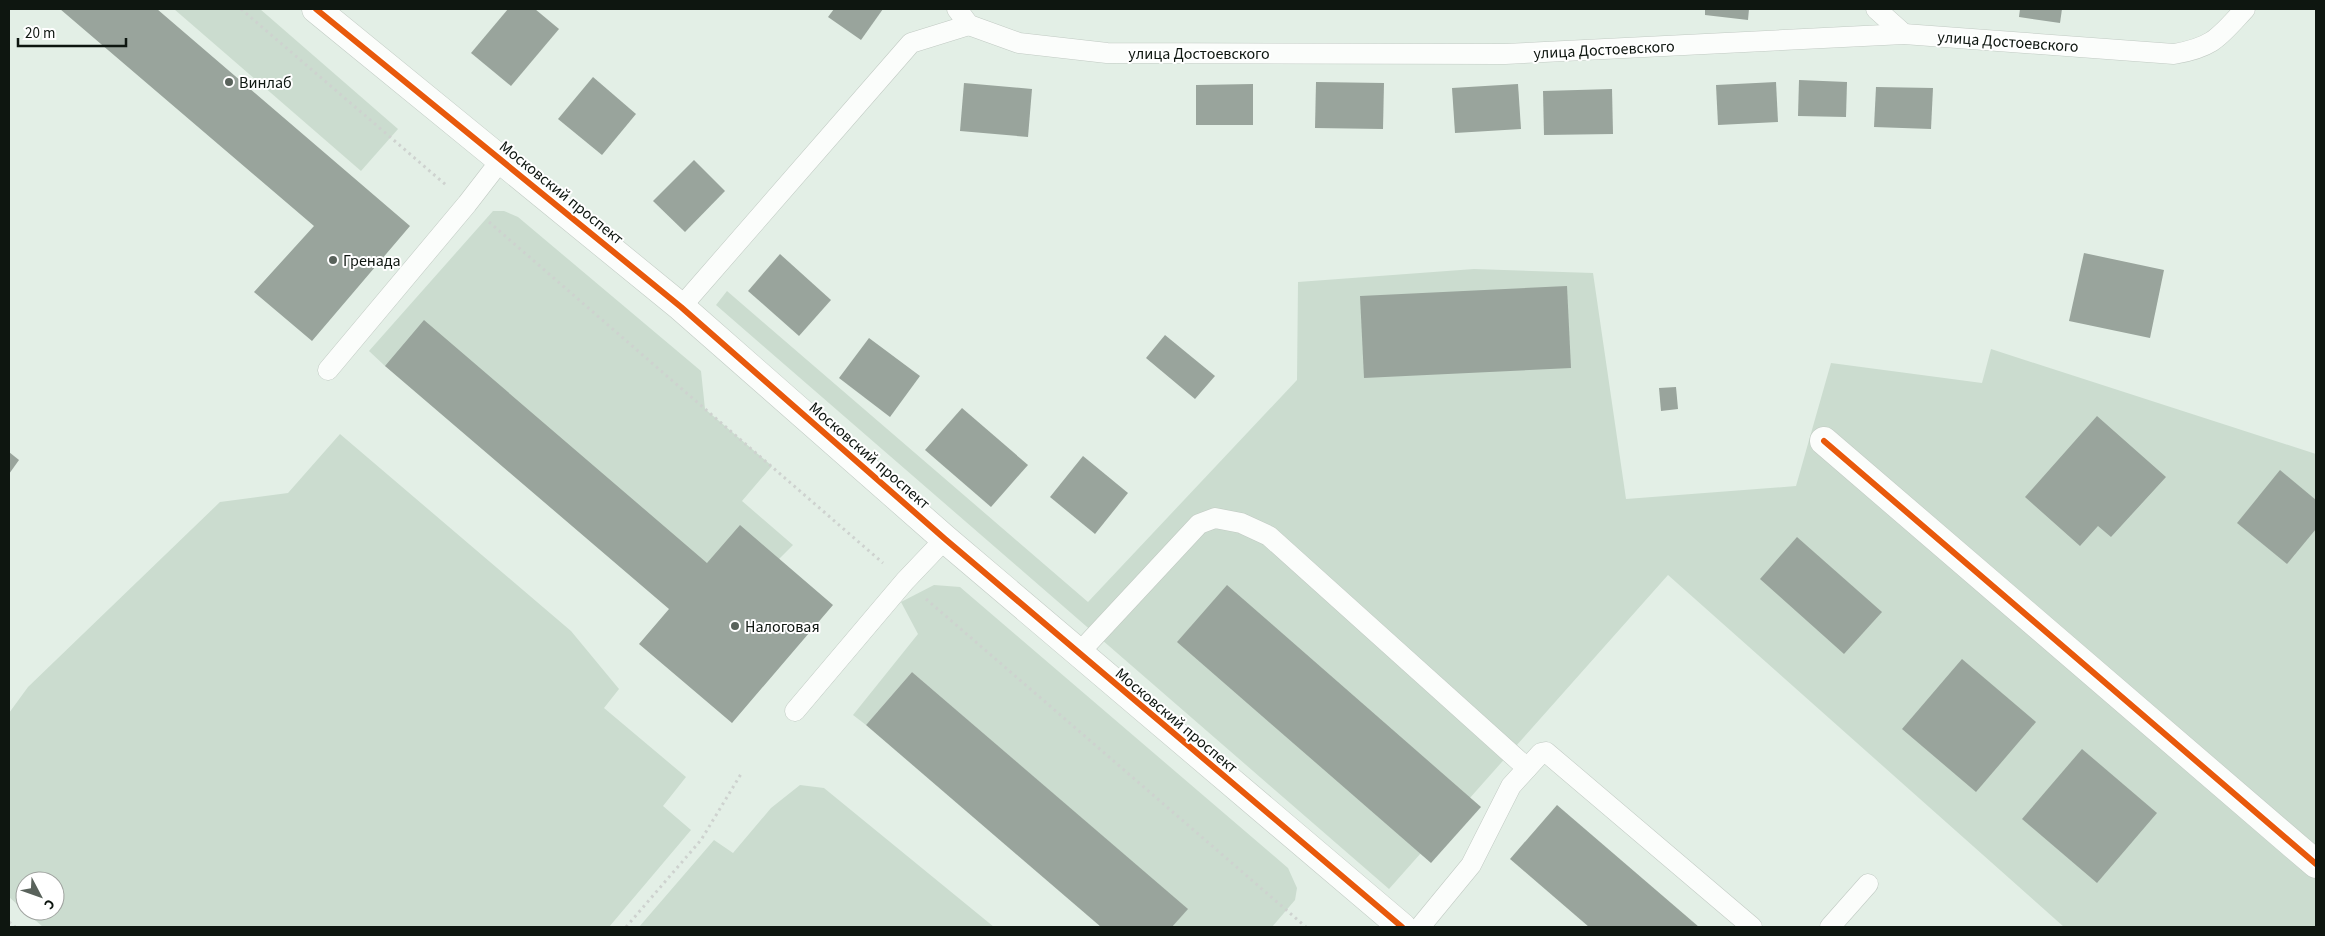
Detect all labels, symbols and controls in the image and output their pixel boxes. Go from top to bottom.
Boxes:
scale bar [18,15,125,47]
text: 20 m [25,23,55,44]
street label: улица Достоевского [1937,26,2079,58]
street label: улица Достоевского [1533,35,1675,65]
street label: улица Достоевского [1128,43,1270,65]
place label: Винлаб [239,72,292,94]
marker: Винлаб [223,76,235,88]
street label: Московский проспект [495,136,628,250]
place label: Гренада [343,250,401,272]
marker: Гренада [327,254,339,266]
street label: Московский проспект [804,397,935,515]
place label: Налоговая [745,616,820,638]
marker: Налоговая [729,620,741,632]
street label: Московский проспект [1110,663,1242,779]
north arrow [15,871,65,921]
text: С [39,894,59,914]

